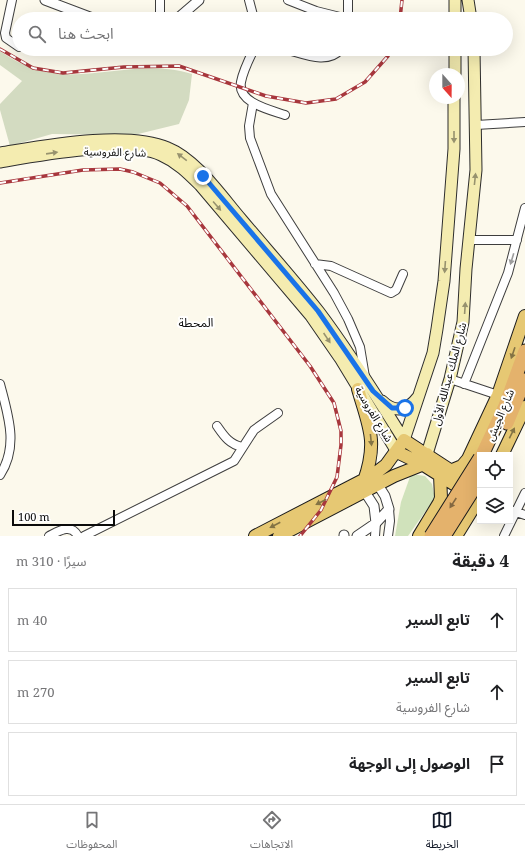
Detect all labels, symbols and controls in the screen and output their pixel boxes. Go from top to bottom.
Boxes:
search box [12,12,513,56]
icon: search [26,23,48,45]
text: ابحث هنا [58,23,114,43]
north arrow [429,68,465,104]
one-way arrow [451,131,457,144]
street label: شارع الفروسية [84,143,147,161]
one-way arrow [46,150,58,157]
one-way arrow [177,153,188,161]
route end [194,167,212,185]
one-way arrow [472,173,478,185]
one-way arrow [213,201,222,211]
one-way arrow [509,254,515,266]
one-way arrow [441,261,448,273]
one-way arrow [461,302,468,314]
district label: المحطة [179,314,214,331]
street label: شارع الملك عبدالله الأول [428,320,471,427]
one-way arrow [323,333,331,344]
one-way arrow [509,347,515,359]
street label: شارع الفروسية [351,383,397,445]
street label: شارع الجيش [482,386,518,443]
route start [396,399,414,417]
one-way arrow [509,428,516,439]
one-way arrow [368,434,374,446]
map controls [477,452,513,524]
button: locate [477,452,513,488]
button: layers [477,488,513,524]
one-way arrow [449,498,456,509]
one-way arrow [315,499,327,505]
scale bar [12,508,115,527]
text: 100 m [18,509,50,524]
one-way arrow [270,522,281,528]
text: 4 دقيقة [452,549,509,572]
text: سيرًا · 310 m [16,552,86,570]
text: تابع السير [406,609,470,629]
icon: ahead [486,609,508,631]
text: 40 m [17,611,47,629]
text: تابع السير [406,667,470,687]
icon: ahead [486,681,508,703]
text: 270 m [17,683,55,701]
text: شارع الفروسية [396,698,470,716]
text: الوصول إلى الوجهة [349,753,470,773]
icon: arrive [486,753,508,775]
tab: المحفوظات [66,809,117,856]
tab: الاتجاهات [250,809,293,856]
tab: الخريطة [426,809,459,856]

